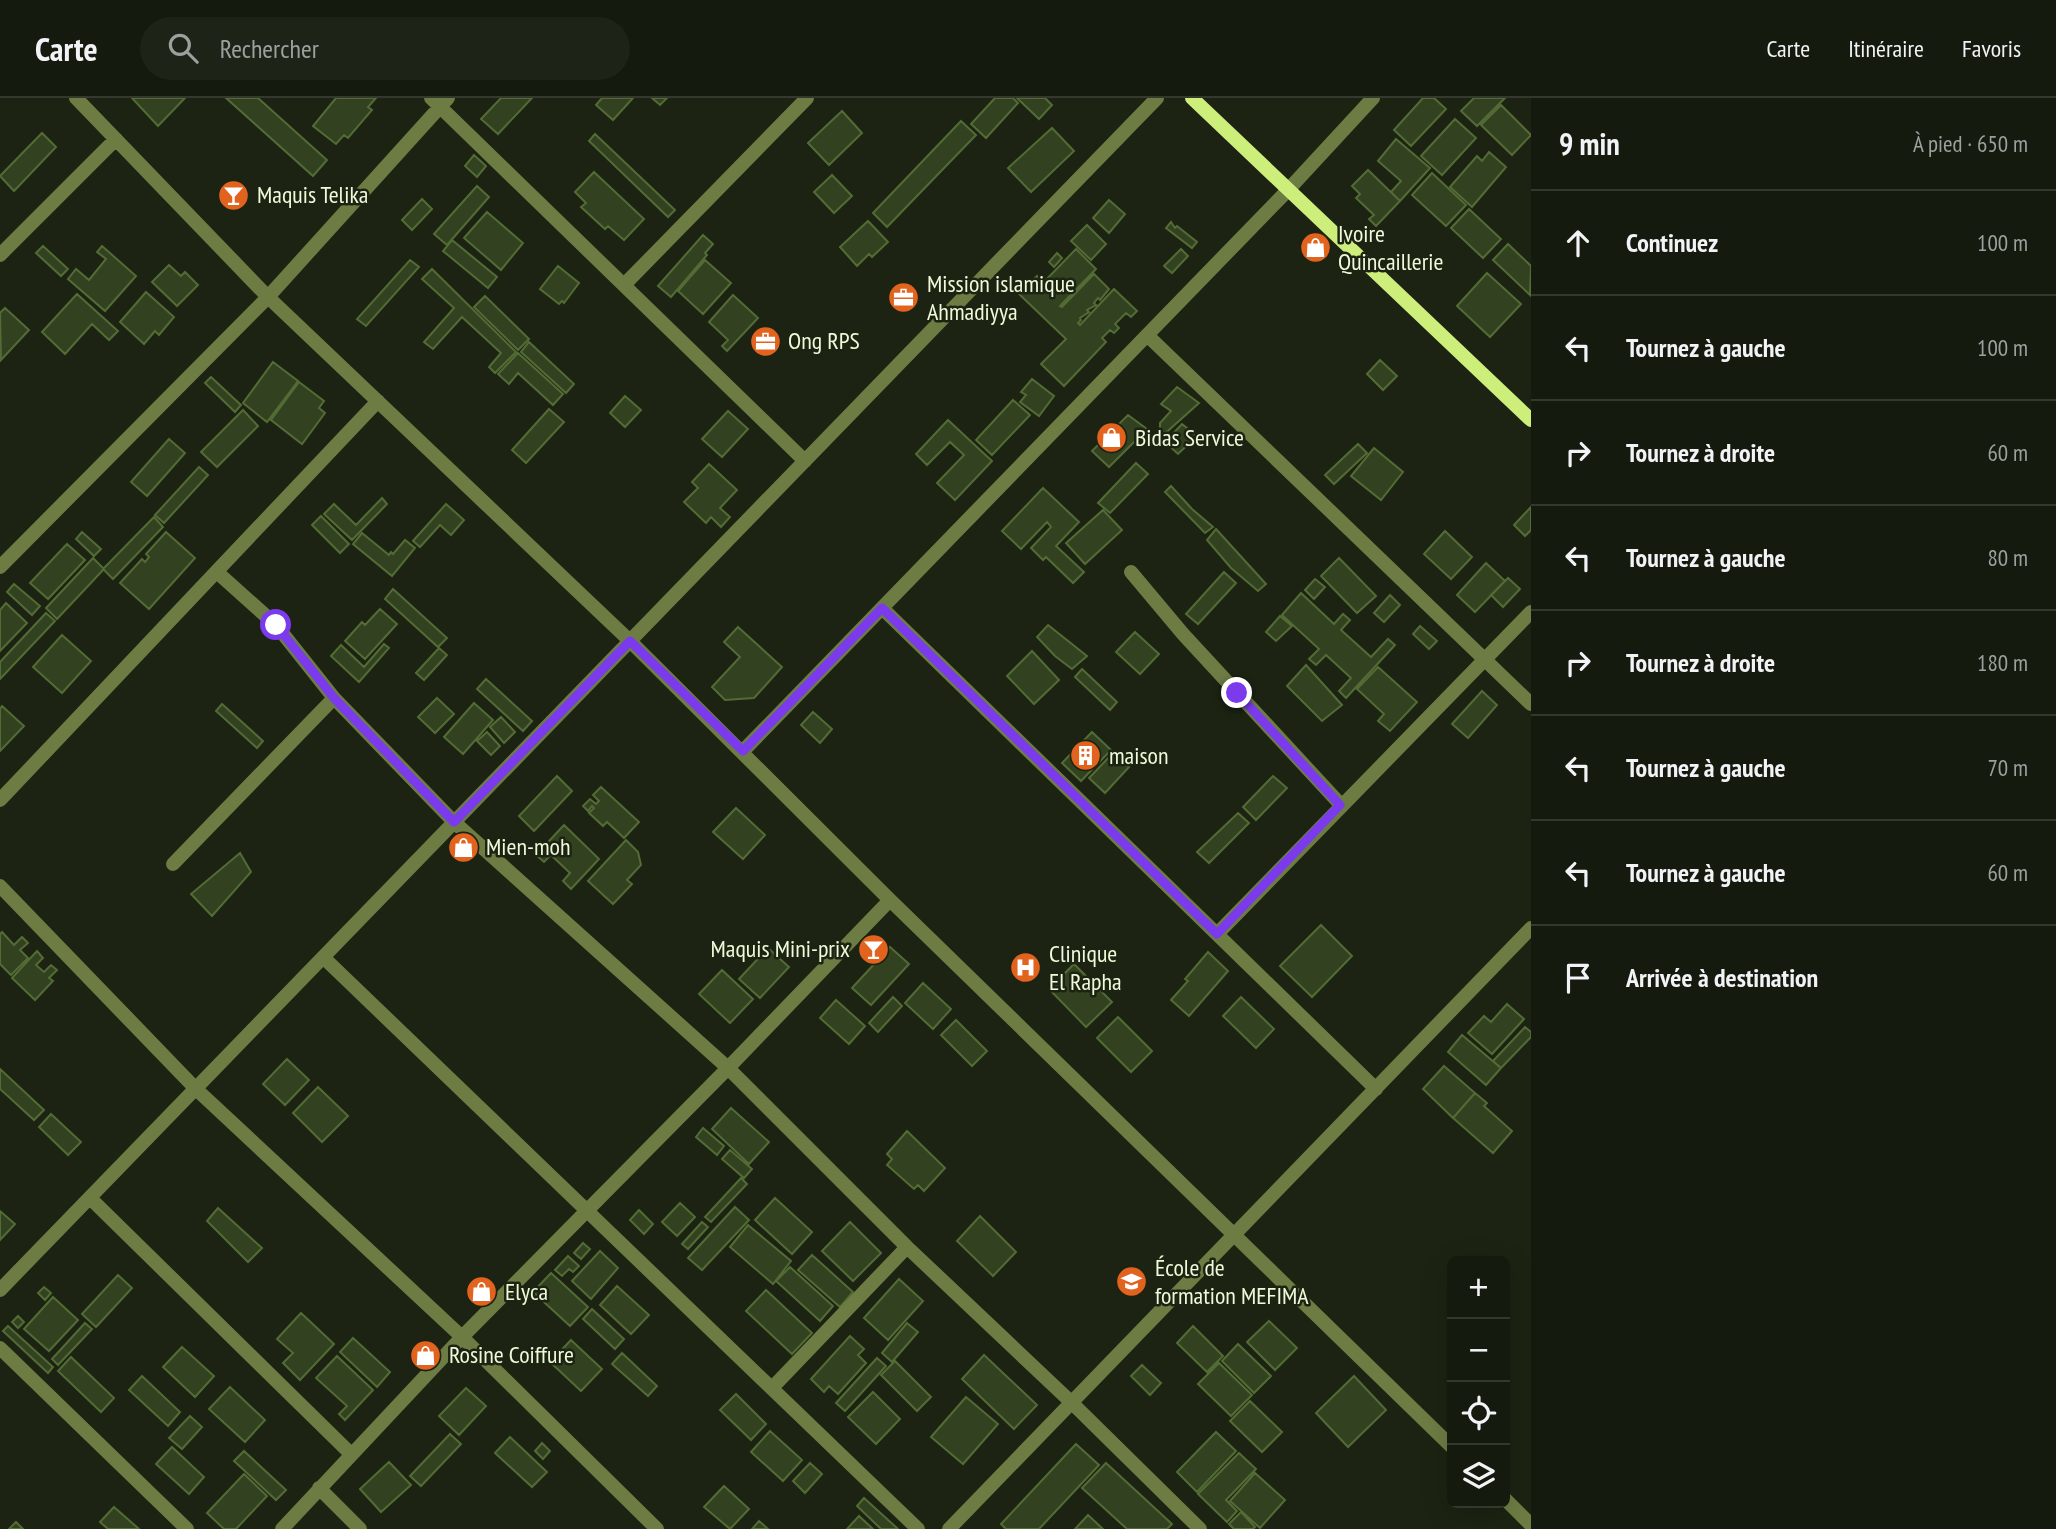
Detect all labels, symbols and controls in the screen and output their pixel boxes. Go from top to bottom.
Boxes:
search box [140,17,630,80]
text: Carte [35,27,98,70]
icon: search [164,29,202,67]
text: Rechercher [220,32,319,65]
text: Carte [1766,33,1810,64]
text: Itinéraire [1848,33,1924,64]
text: Favoris [1962,33,2021,64]
text: 9 min [1559,124,1620,163]
text: À pied · 650 m [1913,129,2028,158]
bar icon: Maquis Telika [217,178,251,212]
place label: Maquis Telika [257,179,368,210]
place label: Ivoire Quincaillerie [1338,218,1443,277]
icon: ahead [1559,224,1597,262]
text: Continuez [1626,226,1718,259]
text: 100 m [1977,228,2028,257]
shop icon: Ivoire Quincaillerie [1298,231,1332,265]
place label: Mission islamique Ahmadiyya [927,268,1075,327]
office icon: Mission islamique Ahmadiyya [887,281,921,315]
office icon: Ong RPS [748,324,782,358]
place label: Ong RPS [788,325,860,356]
icon: left [1559,329,1597,367]
text: Tournez à gauche [1626,331,1786,364]
text: 100 m [1977,333,2028,362]
shop icon: Bidas Service [1095,421,1129,455]
place label: Bidas Service [1135,422,1244,453]
icon: right [1559,434,1597,472]
text: Tournez à droite [1626,436,1775,469]
text: 60 m [1987,438,2028,467]
icon: left [1559,539,1597,577]
text: Tournez à gauche [1626,541,1786,574]
text: 80 m [1987,543,2028,572]
route start [260,609,291,640]
icon: right [1559,644,1597,682]
text: Tournez à droite [1626,646,1775,679]
text: 180 m [1977,648,2028,677]
route end [1221,677,1252,708]
building icon: maison [1069,739,1103,773]
place label: maison [1109,740,1168,771]
icon: left [1559,749,1597,787]
text: Tournez à gauche [1626,751,1786,784]
text: 70 m [1987,753,2028,782]
shop icon: Mien-moh [446,830,480,864]
place label: Mien-moh [486,831,570,862]
icon: left [1559,854,1597,892]
text: Tournez à gauche [1626,856,1786,889]
text: 60 m [1987,858,2028,887]
bar icon: Maquis Mini-prix [856,932,890,966]
place label: Maquis Mini-prix [711,933,850,964]
place label: Clinique El Rapha [1049,938,1122,997]
hospital icon: Clinique El Rapha [1009,951,1043,985]
icon: arrive [1559,959,1597,997]
text: Arrivée à destination [1626,961,1818,994]
place label: École de formation MEFIMA [1155,1252,1309,1311]
map controls [1447,1256,1510,1508]
button: + [1447,1256,1510,1319]
school or university icon: École de formation MEFIMA [1115,1265,1149,1299]
shop icon: Elyca [465,1275,499,1309]
place label: Elyca [505,1276,548,1307]
button: − [1447,1319,1510,1382]
shop icon: Rosine Coiffure [409,1338,443,1372]
place label: Rosine Coiffure [449,1339,574,1370]
button: locate [1447,1382,1510,1445]
button: layers [1447,1445,1510,1508]

